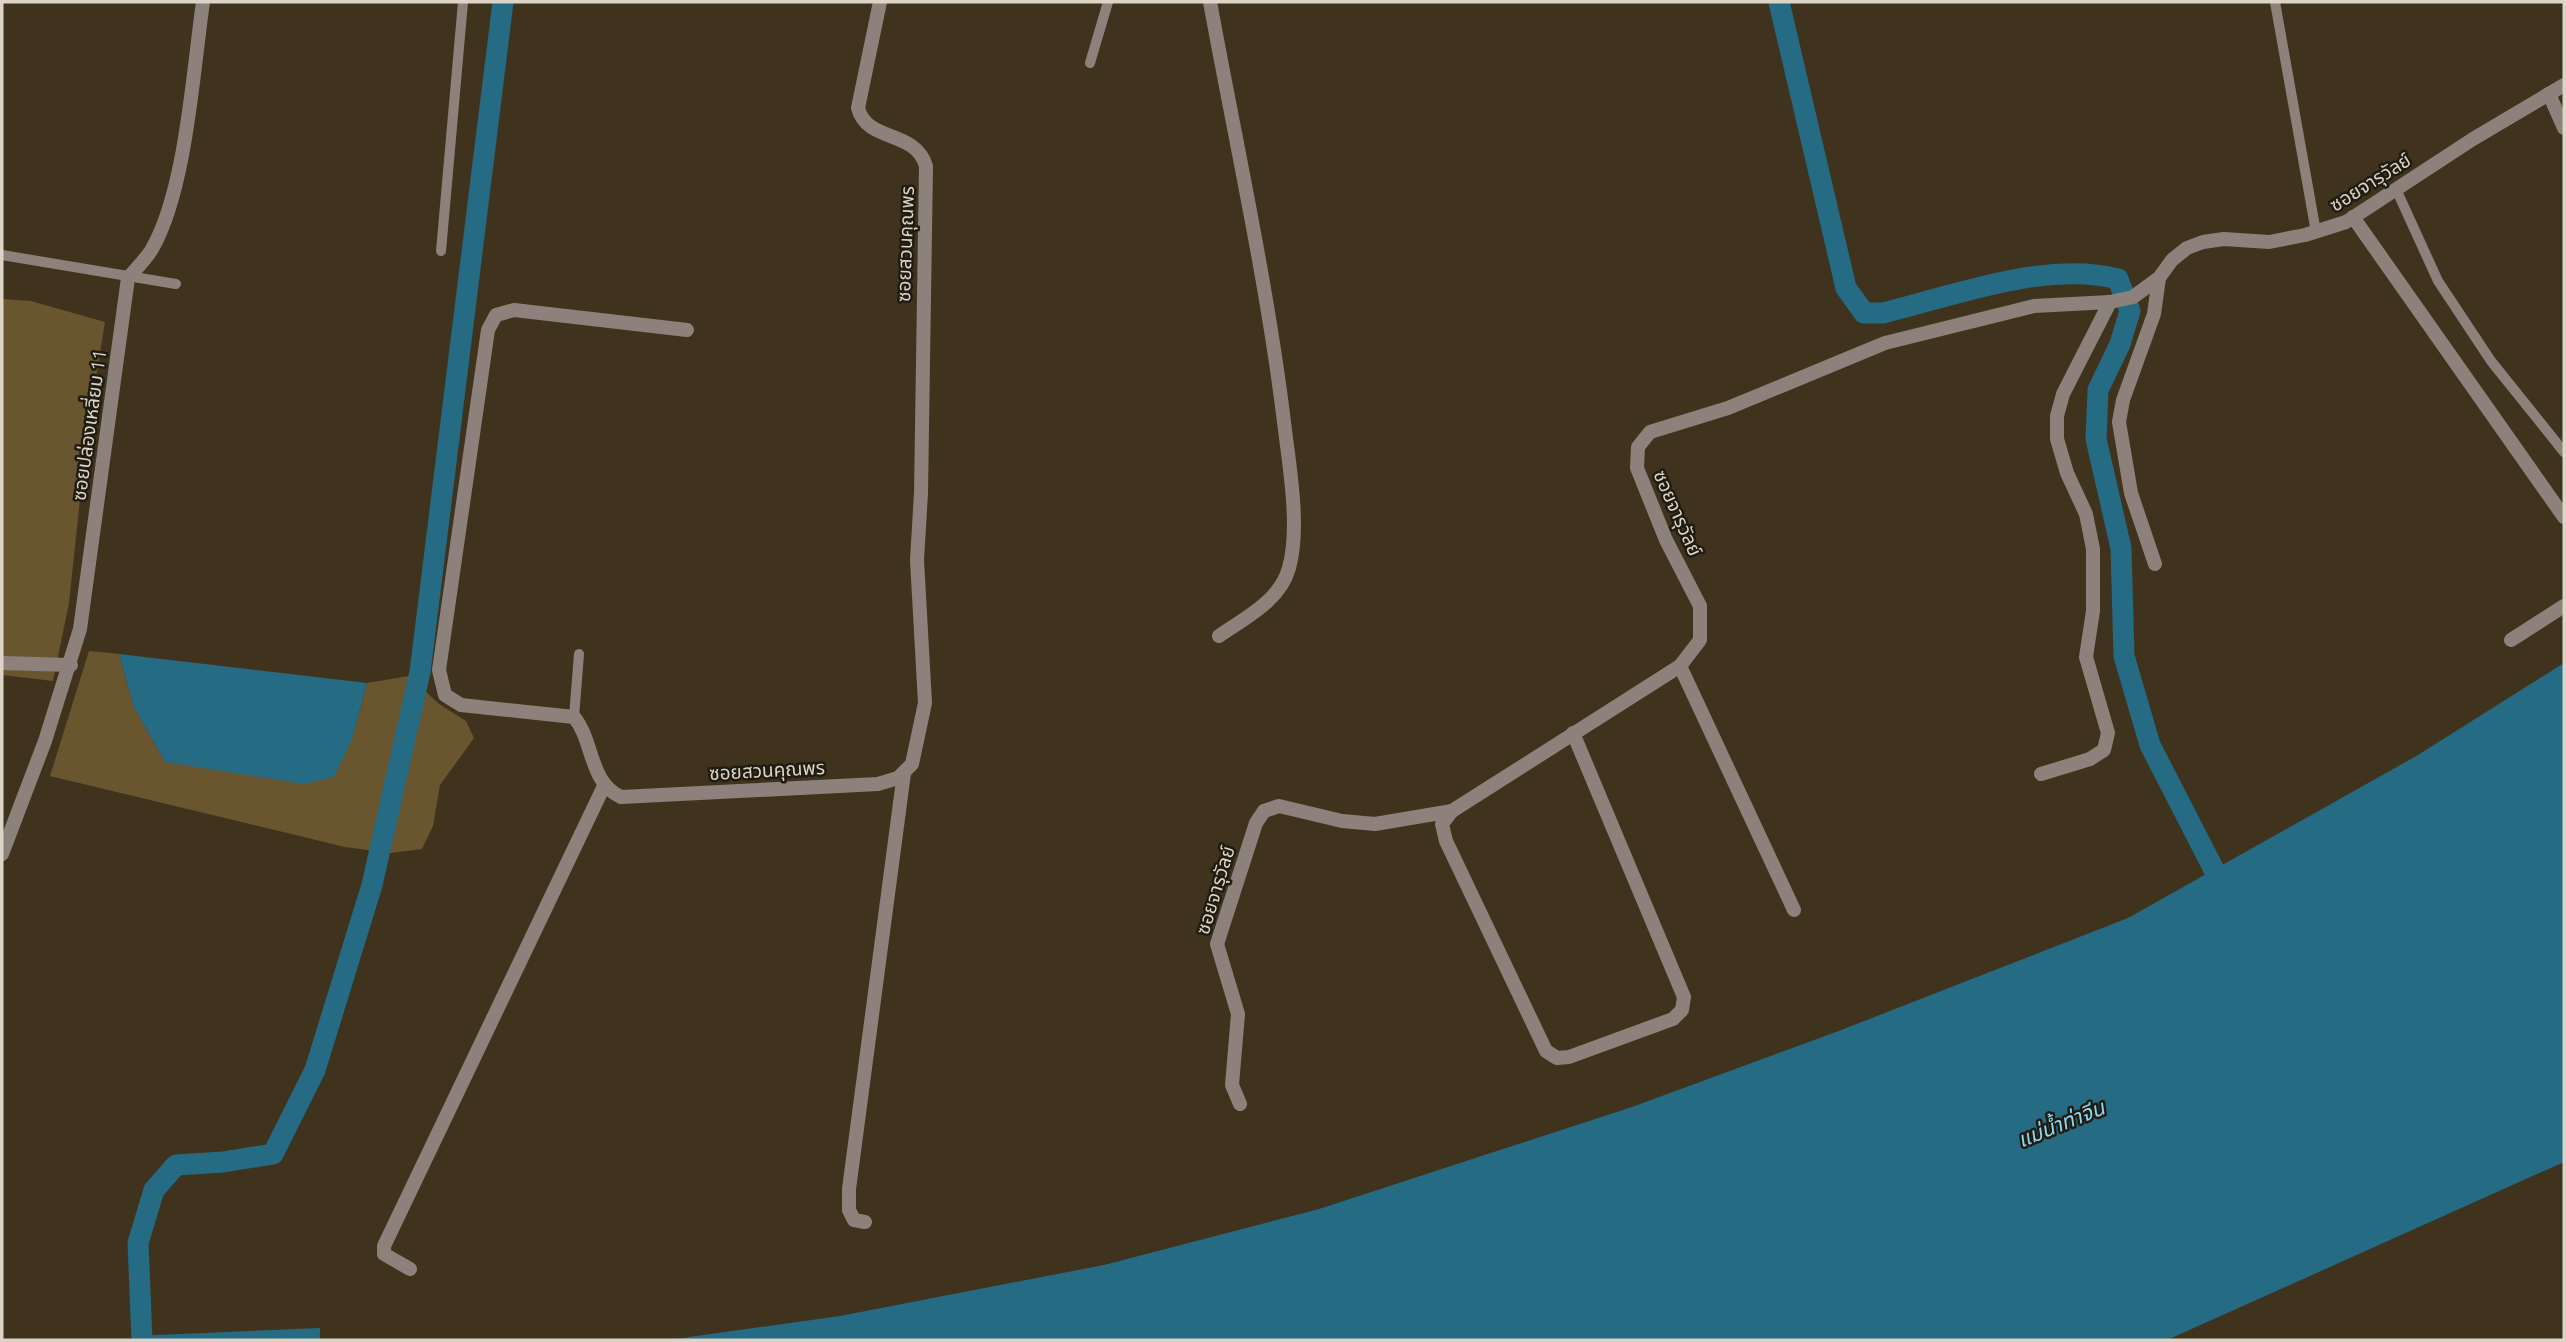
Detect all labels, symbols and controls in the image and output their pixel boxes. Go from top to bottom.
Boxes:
street label: ซอยจารุวัลย์ [2325,148,2415,216]
street label: ซอยสวนคุณพร [892,186,919,302]
street label: ซอยปล่องเหลี่ยม 11 [66,348,111,502]
street label: ซอยจารุวัลย์ [1648,467,1707,560]
street label: ซอยสวนคุณพร [708,756,826,785]
street label: ซอยจารุวัลย์ [1191,843,1240,937]
water label: แม่น้ำท่าจีน [2013,1093,2109,1151]

